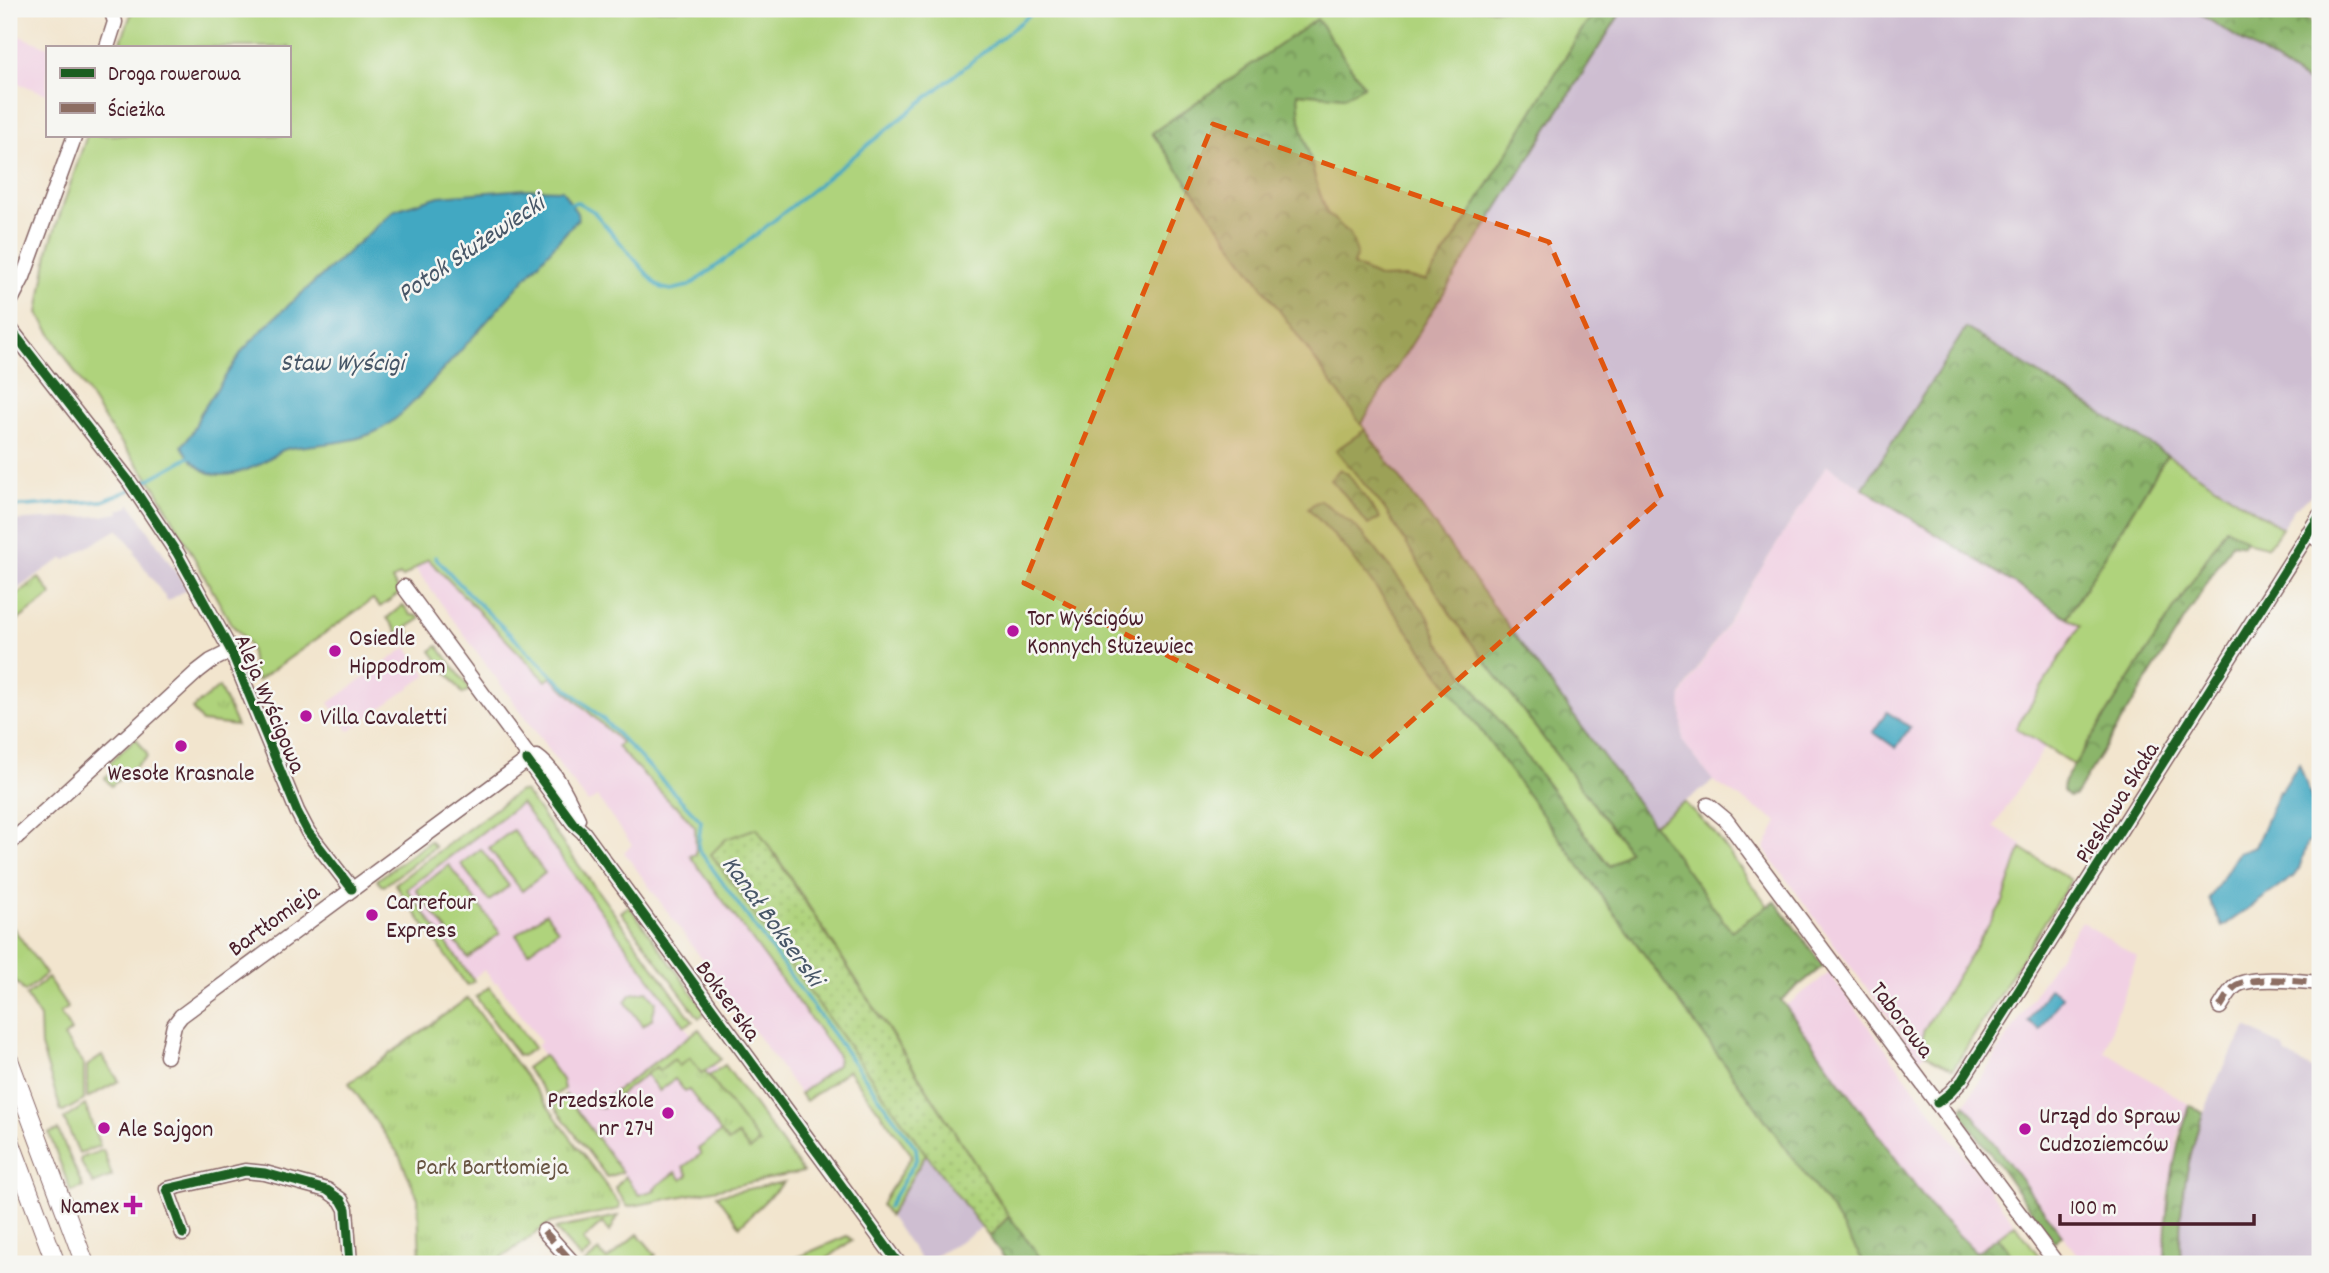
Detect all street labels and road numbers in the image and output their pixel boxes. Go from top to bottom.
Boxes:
street label: Aleja Wyścigowa [224,629,313,780]
street label: Pieskowa Skała [2068,736,2170,871]
street label: Bartłomieja [222,876,328,966]
street label: Bokserska [686,954,768,1050]
street label: Taborowa [1860,975,1941,1067]

